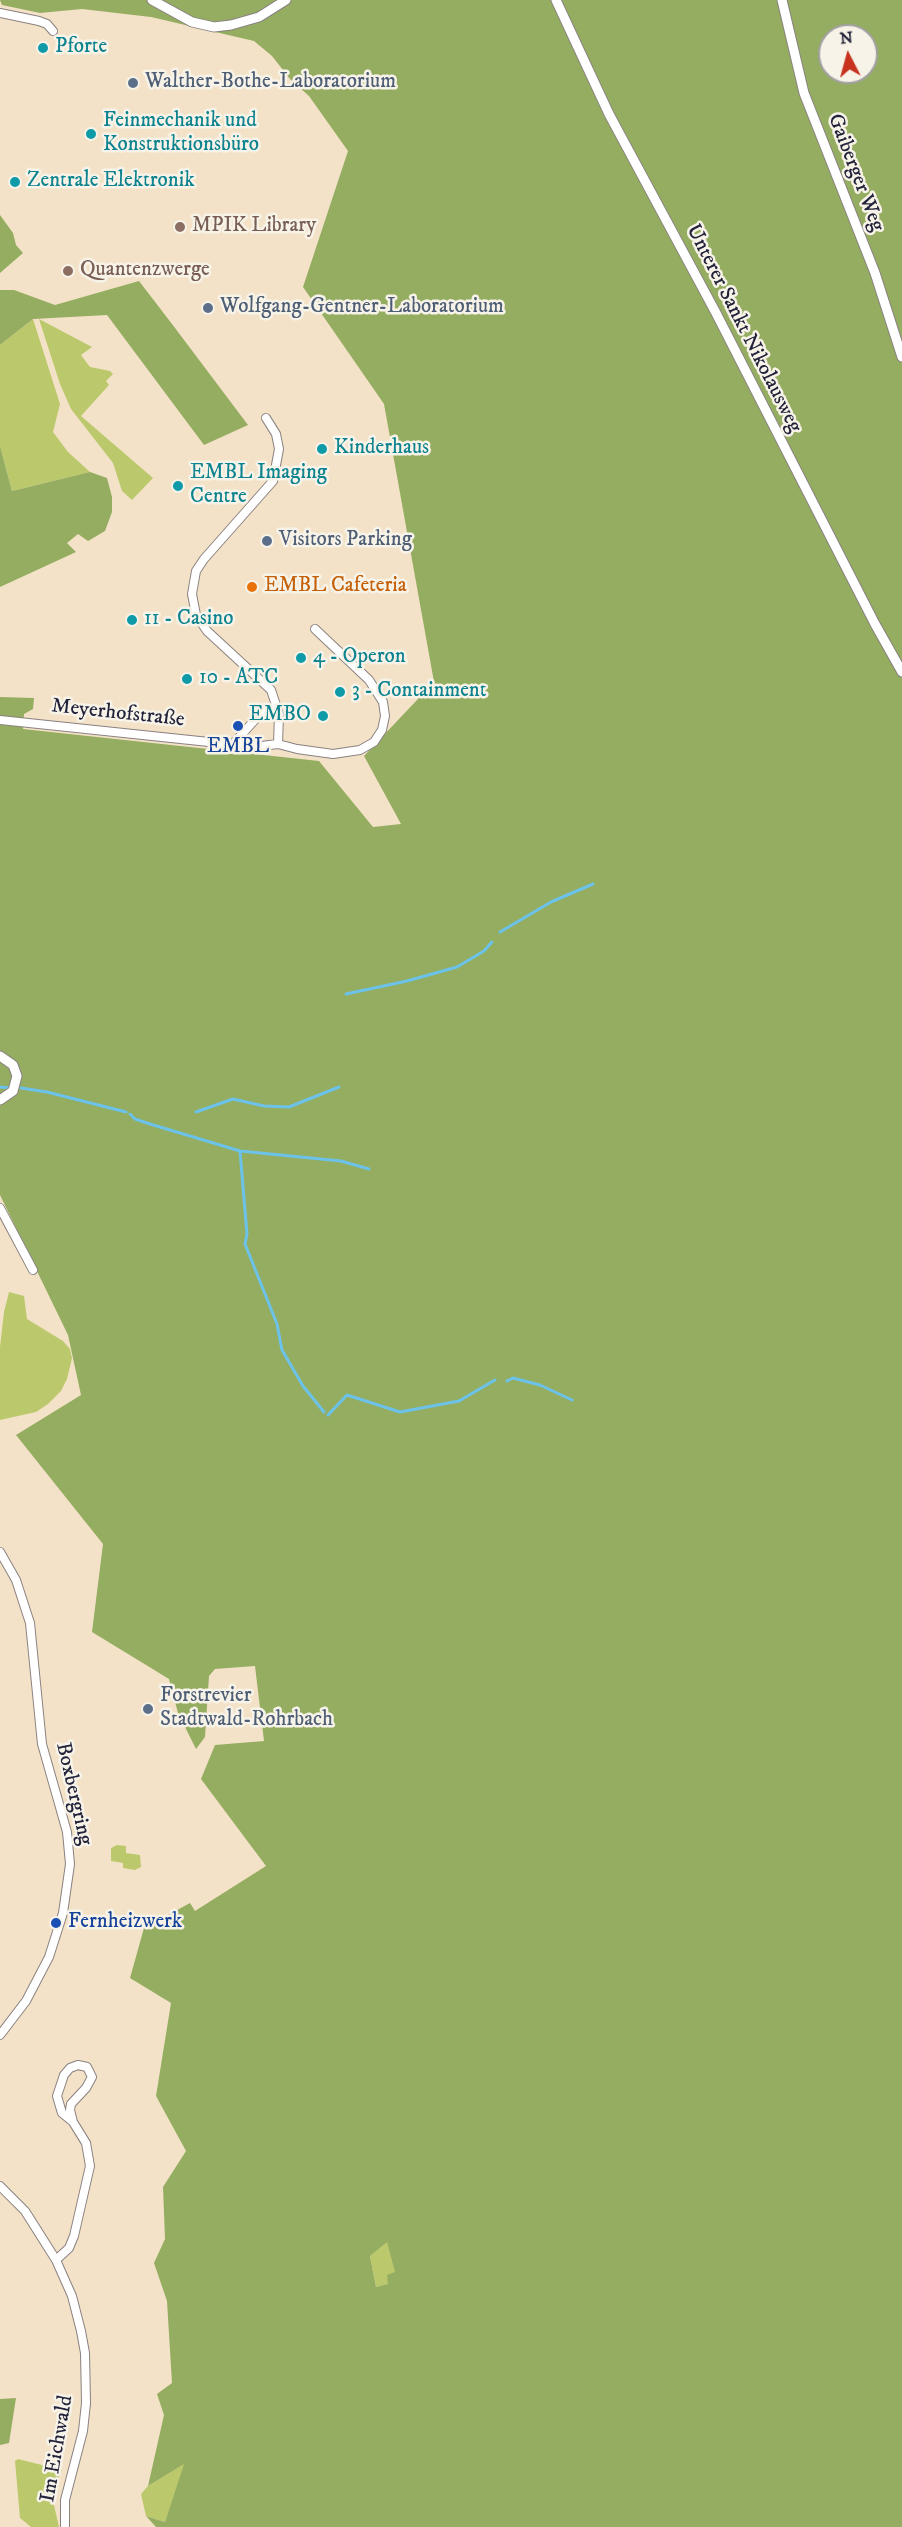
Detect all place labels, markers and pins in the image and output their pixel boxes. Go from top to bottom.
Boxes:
place label: Pforte [55,35,107,61]
marker: Pforte [36,41,50,55]
place label: Walther-Bothe-Laboratorium [145,70,396,96]
marker: Walther-Bothe-Laboratorium [126,76,140,90]
place label: Feinmechanik und Konstruktionsbüro [103,109,259,159]
marker: Feinmechanik und Konstruktionsbüro [84,127,98,141]
place label: Zentrale Elektronik [27,169,195,195]
marker: Zentrale Elektronik [8,175,22,189]
place label: MPIK Library [192,214,316,240]
marker: MPIK Library [173,220,187,234]
place label: Quantenzwerge [80,258,210,284]
marker: Quantenzwerge [61,264,75,278]
place label: Wolfgang-Gentner-Laboratorium [220,295,504,321]
marker: Wolfgang-Gentner-Laboratorium [201,301,215,315]
place label: Kinderhaus [334,436,429,462]
marker: Kinderhaus [315,442,329,456]
place label: EMBL Imaging Centre [190,461,327,511]
marker: EMBL Imaging Centre [171,479,185,493]
place label: Visitors Parking [279,528,412,554]
marker: Visitors Parking [260,534,274,548]
place label: EMBL Cafeteria [264,574,407,600]
marker: EMBL Cafeteria [245,580,259,594]
place label: 11 - Casino [144,607,233,633]
marker: 11 - Casino [125,613,139,627]
place label: 4 - Operon [313,645,406,671]
marker: 4 - Operon [294,651,308,665]
place label: 10 - ATC [199,666,278,692]
marker: 10 - ATC [180,672,194,686]
place label: 3 - Containment [352,679,486,705]
marker: 3 - Containment [333,685,347,699]
place label: EMBO [249,703,311,729]
marker: EMBO [316,709,330,723]
marker: EMBL [231,719,245,733]
place label: EMBL [207,735,269,761]
place label: Forstrevier Stadtwald-Rohrbach [160,1684,333,1734]
marker: Forstrevier Stadtwald-Rohrbach [141,1702,155,1716]
place label: Fernheizwerk [68,1910,182,1936]
marker: Fernheizwerk [49,1916,63,1930]

